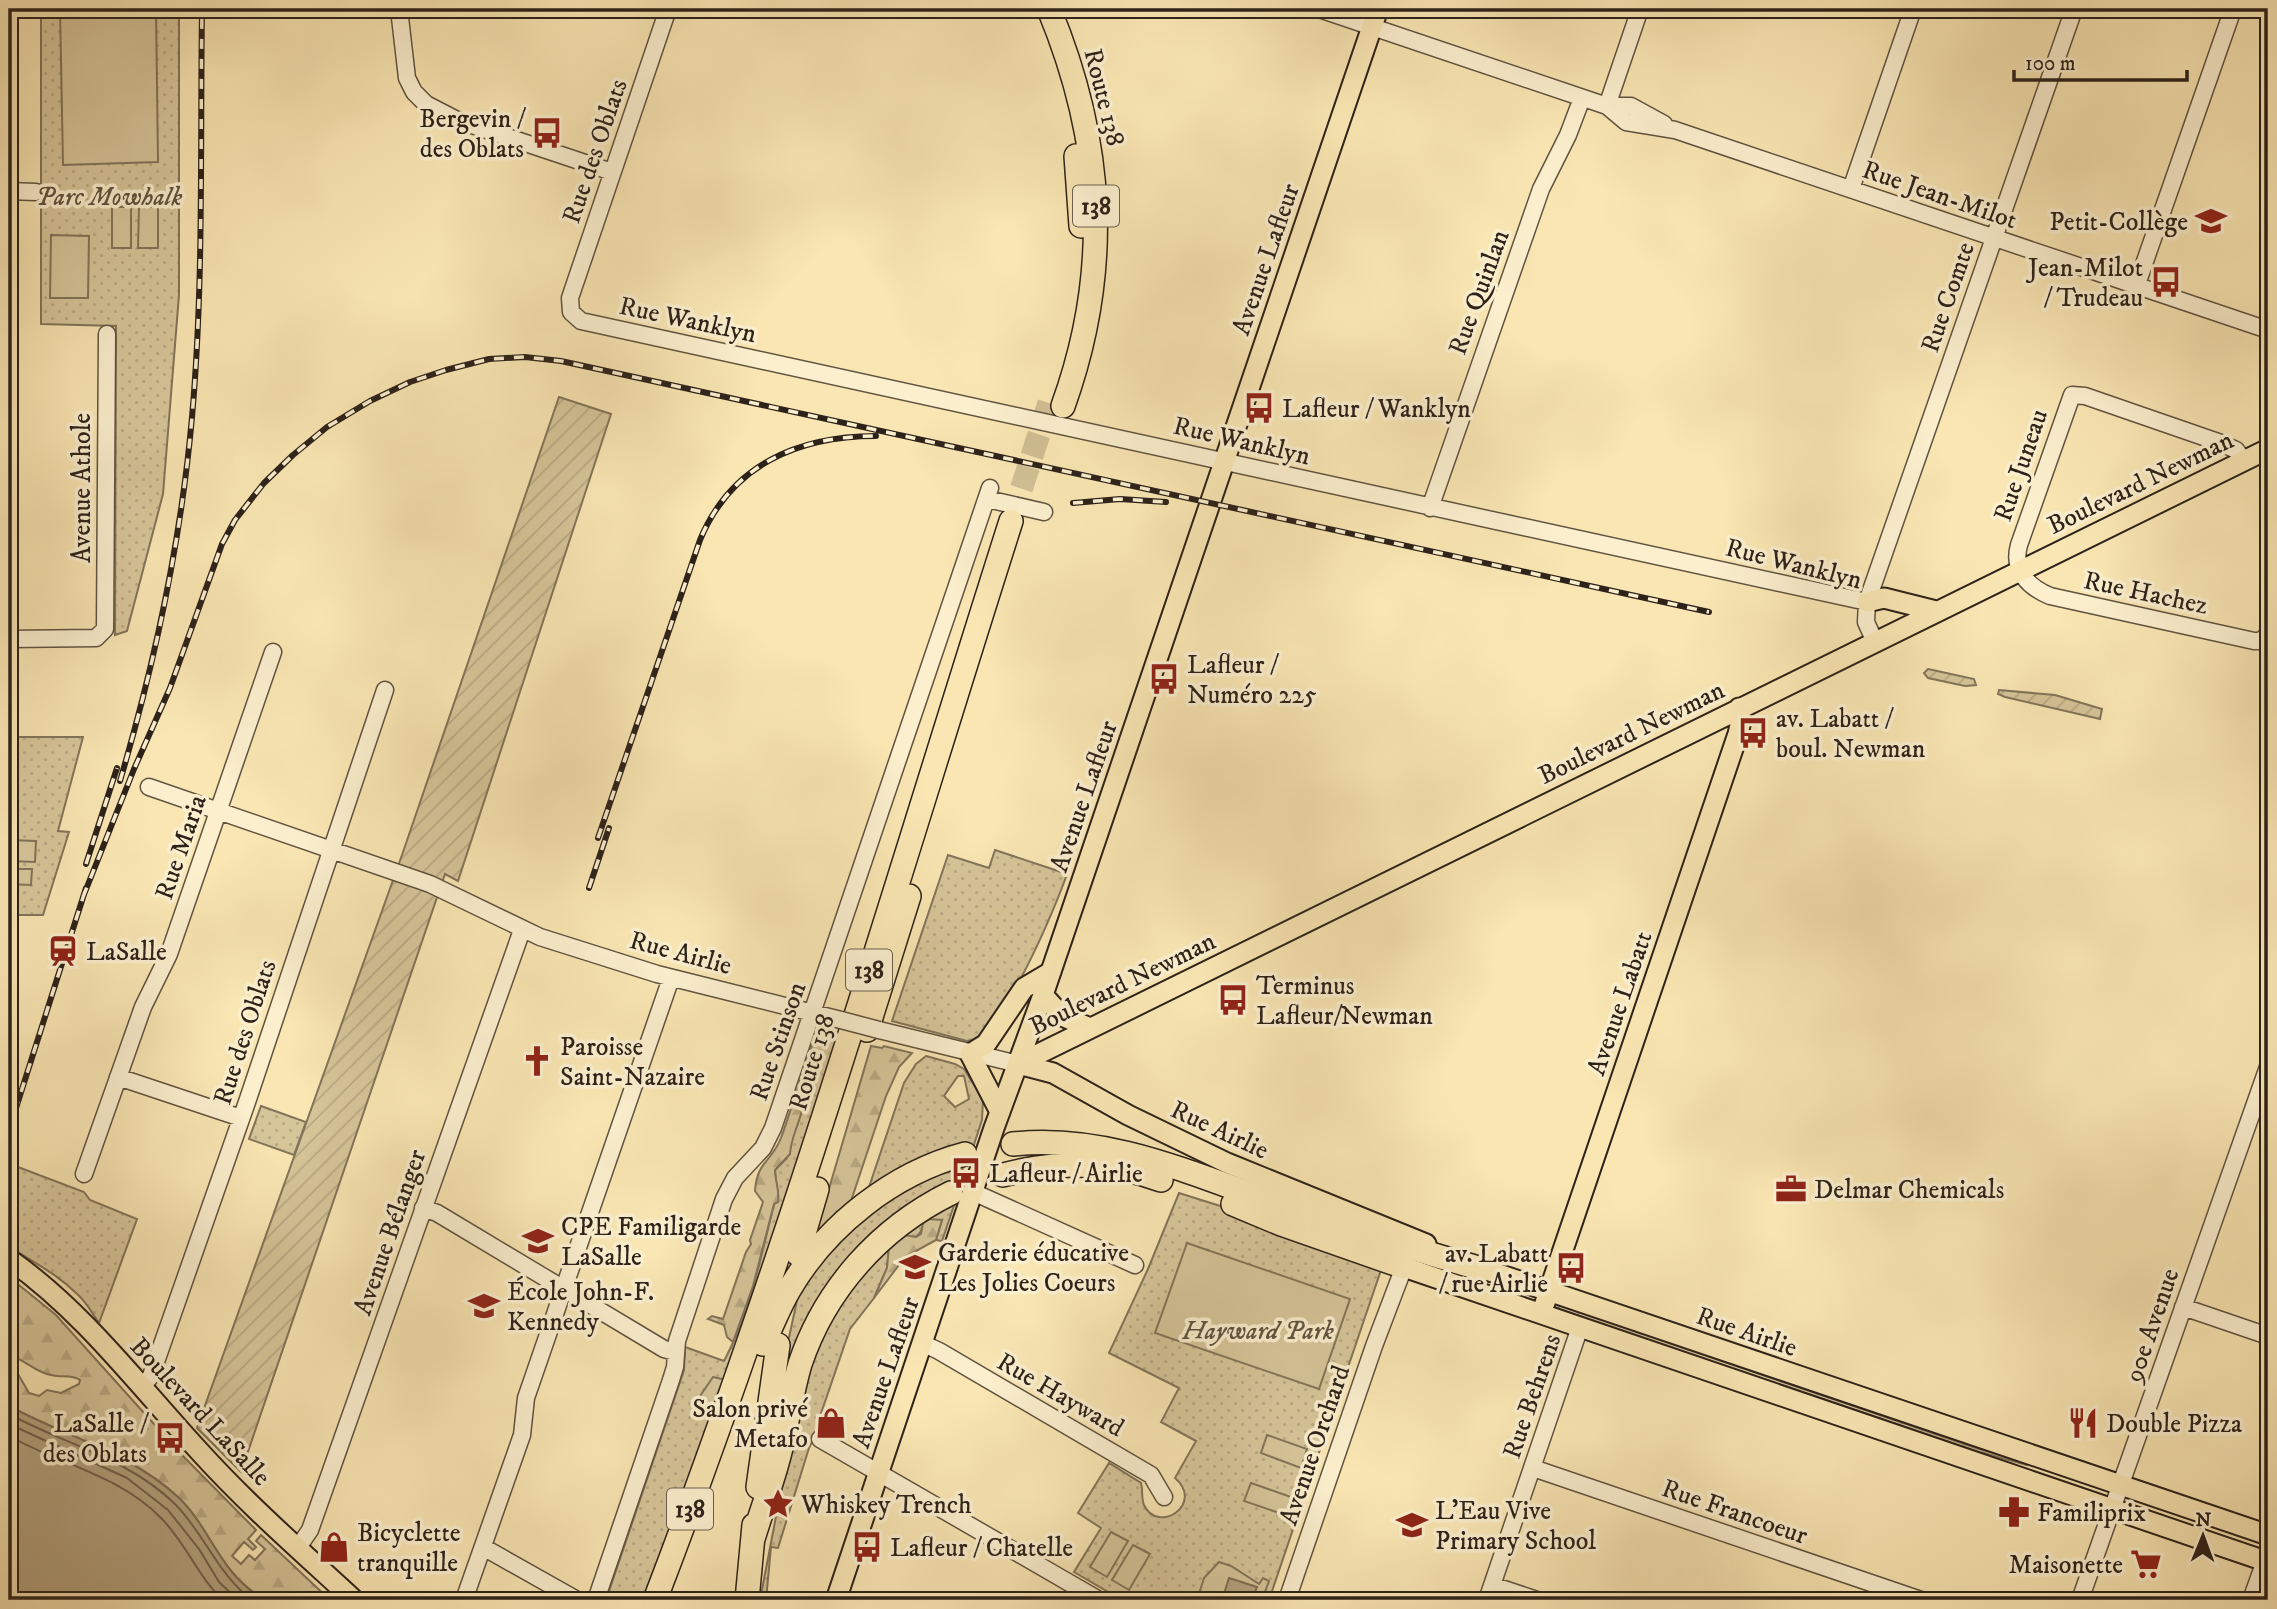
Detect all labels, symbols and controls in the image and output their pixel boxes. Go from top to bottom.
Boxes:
scale bar [2014,38,2188,82]
street label: Route 138 [1076,45,1132,150]
text: 100 m [2025,51,2076,77]
street label: Rue des Oblats [555,75,636,228]
place label: Bergevin / des Oblats [419,103,526,166]
bus stop icon: Bergevin / des Oblats [530,116,564,150]
street label: Rue Jean-Milot [1858,154,2021,237]
street label: Avenue Lafleur [1225,179,1308,340]
park label: Parc Mowhalk [36,181,182,214]
road number: 138 [1073,186,1119,226]
school or university icon: Petit-Collège [2194,204,2228,238]
place label: Petit-Collège [2049,206,2188,239]
street label: Rue Quinlan [1442,225,1517,360]
street label: Rue Comte [1914,238,1983,357]
place label: Jean-Milot / Trudeau [2026,252,2143,315]
bus stop icon: Jean-Milot / Trudeau [2149,265,2183,299]
street label: Rue Wanklyn [616,290,760,351]
bus stop icon: Lafleur / Wanklyn [1242,391,1276,425]
place label: Lafleur / Wanklyn [1282,393,1471,426]
street label: Rue Juneau [1987,405,2056,526]
street label: Rue Wanklyn [1170,410,1314,473]
street label: Avenue Athole [66,413,99,563]
street label: Boulevard Newman [2042,424,2240,543]
street label: Rue Wanklyn [1722,532,1866,597]
street label: Rue Hachez [2081,564,2211,623]
place label: Lafleur / Numéro 225 [1187,649,1317,712]
bus stop icon: Lafleur / Numéro 225 [1147,662,1181,696]
street label: Boulevard Newman [1533,674,1731,793]
place label: av. Labatt / boul. Newman [1776,703,1926,766]
street label: Avenue Lafleur [1043,716,1126,877]
bus stop icon: av. Labatt / boul. Newman [1736,716,1770,750]
street label: Rue Maria [148,791,215,904]
street label: Rue Airlie [626,924,735,983]
street label: Boulevard Newman [1024,925,1222,1044]
street label: Avenue Labatt [1580,927,1660,1080]
station icon: LaSalle [46,934,80,968]
place label: LaSalle [86,936,167,969]
road number: 138 [846,950,892,990]
street label: Rue des Oblats [206,956,284,1109]
place label: Terminus Lafleur/Newman [1256,970,1433,1033]
street label: Rue Stinson [743,977,814,1105]
bus stop icon: Terminus Lafleur/Newman [1216,983,1250,1017]
street label: Route 138 [782,1010,843,1115]
place label: Paroisse Saint-Nazaire [560,1031,705,1094]
church icon: Paroisse Saint-Nazaire [520,1044,554,1078]
street label: Rue Airlie [1165,1093,1274,1167]
street label: Avenue Bélanger [347,1145,434,1320]
bus stop icon: Lafleur / Airlie [949,1156,983,1190]
place label: Lafleur / Airlie [989,1158,1143,1191]
office icon: Delmar Chemicals [1774,1172,1808,1206]
place label: Delmar Chemicals [1814,1174,2004,1207]
place label: CPE Familigarde LaSalle [561,1211,741,1274]
school or university icon: CPE Familigarde LaSalle [521,1224,555,1258]
place label: Garderie éducative Les Jolies Coeurs [938,1237,1129,1300]
place label: av. Labatt / rue Airlie [1439,1238,1548,1301]
school or university icon: Garderie éducative Les Jolies Coeurs [898,1250,932,1284]
bus stop icon: av. Labatt / rue Airlie [1554,1251,1588,1285]
street label: 90e Avenue [2117,1264,2187,1389]
place label: École John-F. Kennedy [507,1276,654,1339]
school or university icon: École John-F. Kennedy [467,1289,501,1323]
street label: Avenue Lafleur [845,1292,928,1453]
street label: Rue Airlie [1692,1300,1801,1365]
park label: Hayward Park [1181,1315,1334,1348]
street label: Rue Behrens [1496,1330,1569,1463]
street label: Boulevard LaSalle [123,1331,277,1493]
street label: Rue Hayward [991,1346,1130,1445]
street label: Avenue Orchard [1273,1361,1358,1530]
place label: Salon privé Metafo [692,1393,808,1456]
shop icon: Salon privé Metafo [814,1406,848,1440]
restaurant icon: Double Pizza [2066,1406,2100,1440]
place label: LaSalle / des Oblats [43,1408,149,1471]
place label: Double Pizza [2106,1408,2242,1441]
bus stop icon: LaSalle / des Oblats [153,1421,187,1455]
street label: Rue Francoeur [1657,1472,1812,1553]
place icon: Whiskey Trench [761,1487,795,1521]
road number: 138 [667,1489,713,1530]
place label: Whiskey Trench [800,1489,972,1522]
place label: L'Eau Vive Primary School [1435,1495,1596,1558]
pharmacy icon: Familiprix [1997,1495,2031,1529]
place label: Familiprix [2037,1497,2146,1530]
north arrow [2168,1500,2238,1570]
school or university icon: L'Eau Vive Primary School [1395,1508,1429,1542]
text: N [2195,1509,2212,1532]
place label: Bicyclette tranquille [357,1517,461,1580]
shop icon: Bicyclette tranquille [317,1530,351,1564]
bus stop icon: Lafleur / Chatelle [850,1530,884,1564]
place label: Lafleur / Chatelle [890,1532,1073,1565]
supermarket icon: Maisonette [2129,1547,2163,1581]
place label: Maisonette [2008,1549,2123,1582]

